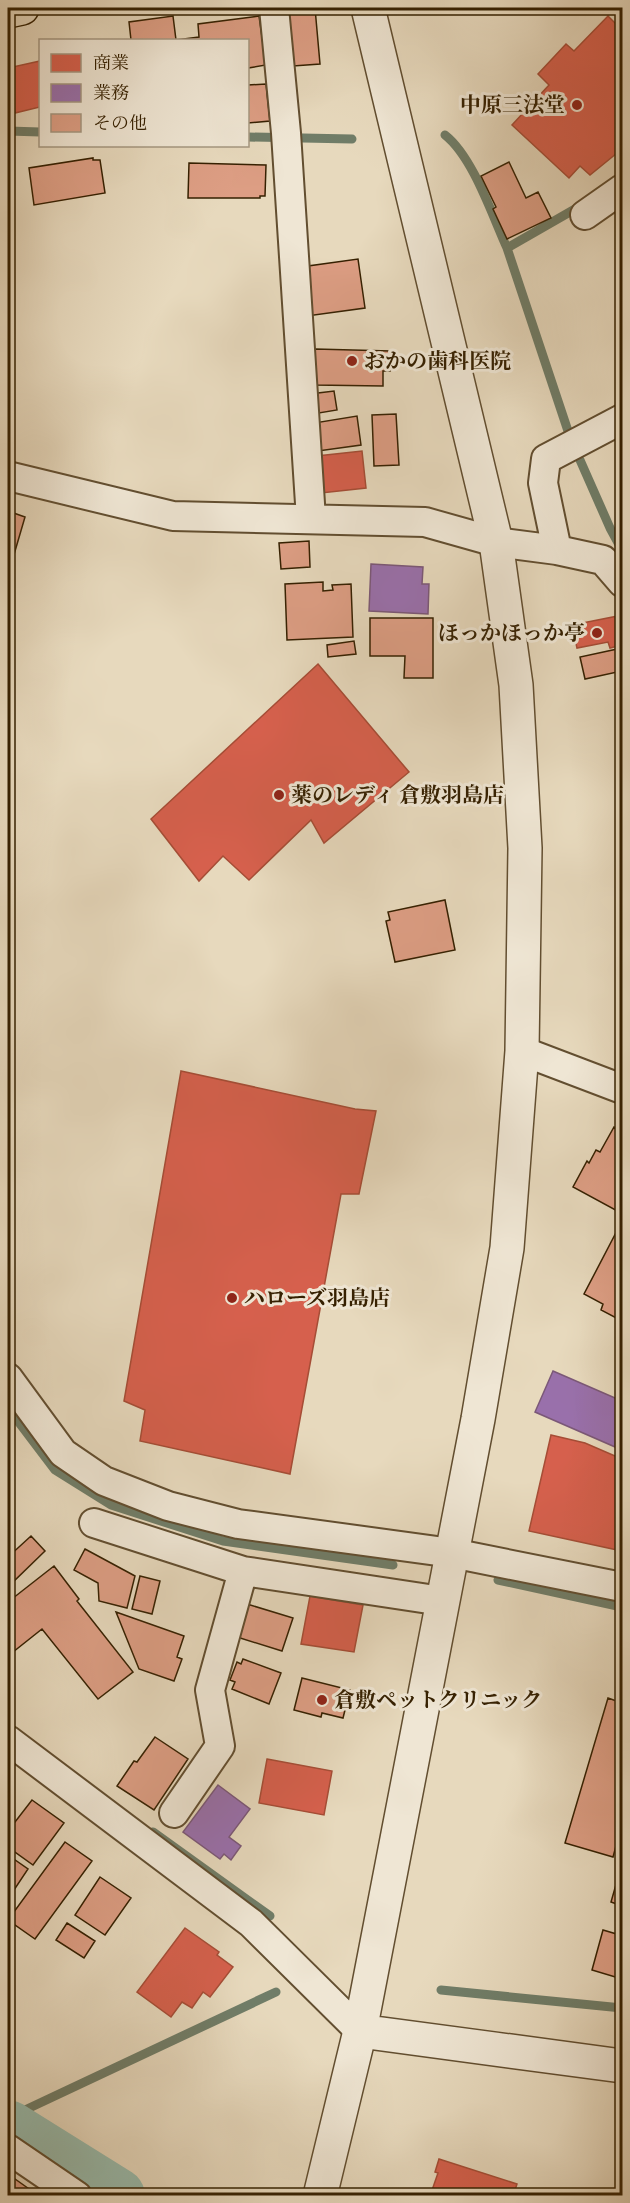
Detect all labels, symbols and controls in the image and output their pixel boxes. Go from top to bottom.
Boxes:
legend [39,39,249,147]
text: 商業 [93,53,129,76]
text: 業務 [93,83,129,106]
place label: 中原三法堂 [460,93,565,120]
marker: 中原三法堂 [570,98,584,112]
text: その他 [93,113,147,136]
place label: おかの歯科医院 [364,349,511,376]
marker: おかの歯科医院 [345,354,359,368]
place label: ほっかほっか亭 [438,621,585,648]
marker: ほっかほっか亭 [590,626,604,640]
place label: 薬のレディ 倉敷羽島店 [291,783,504,810]
marker: 薬のレディ 倉敷羽島店 [272,788,286,802]
place label: ハローズ羽島店 [244,1286,390,1313]
marker: ハローズ羽島店 [225,1291,239,1305]
place label: 倉敷ペットクリニック [334,1688,542,1715]
marker: 倉敷ペットクリニック [315,1693,329,1707]

